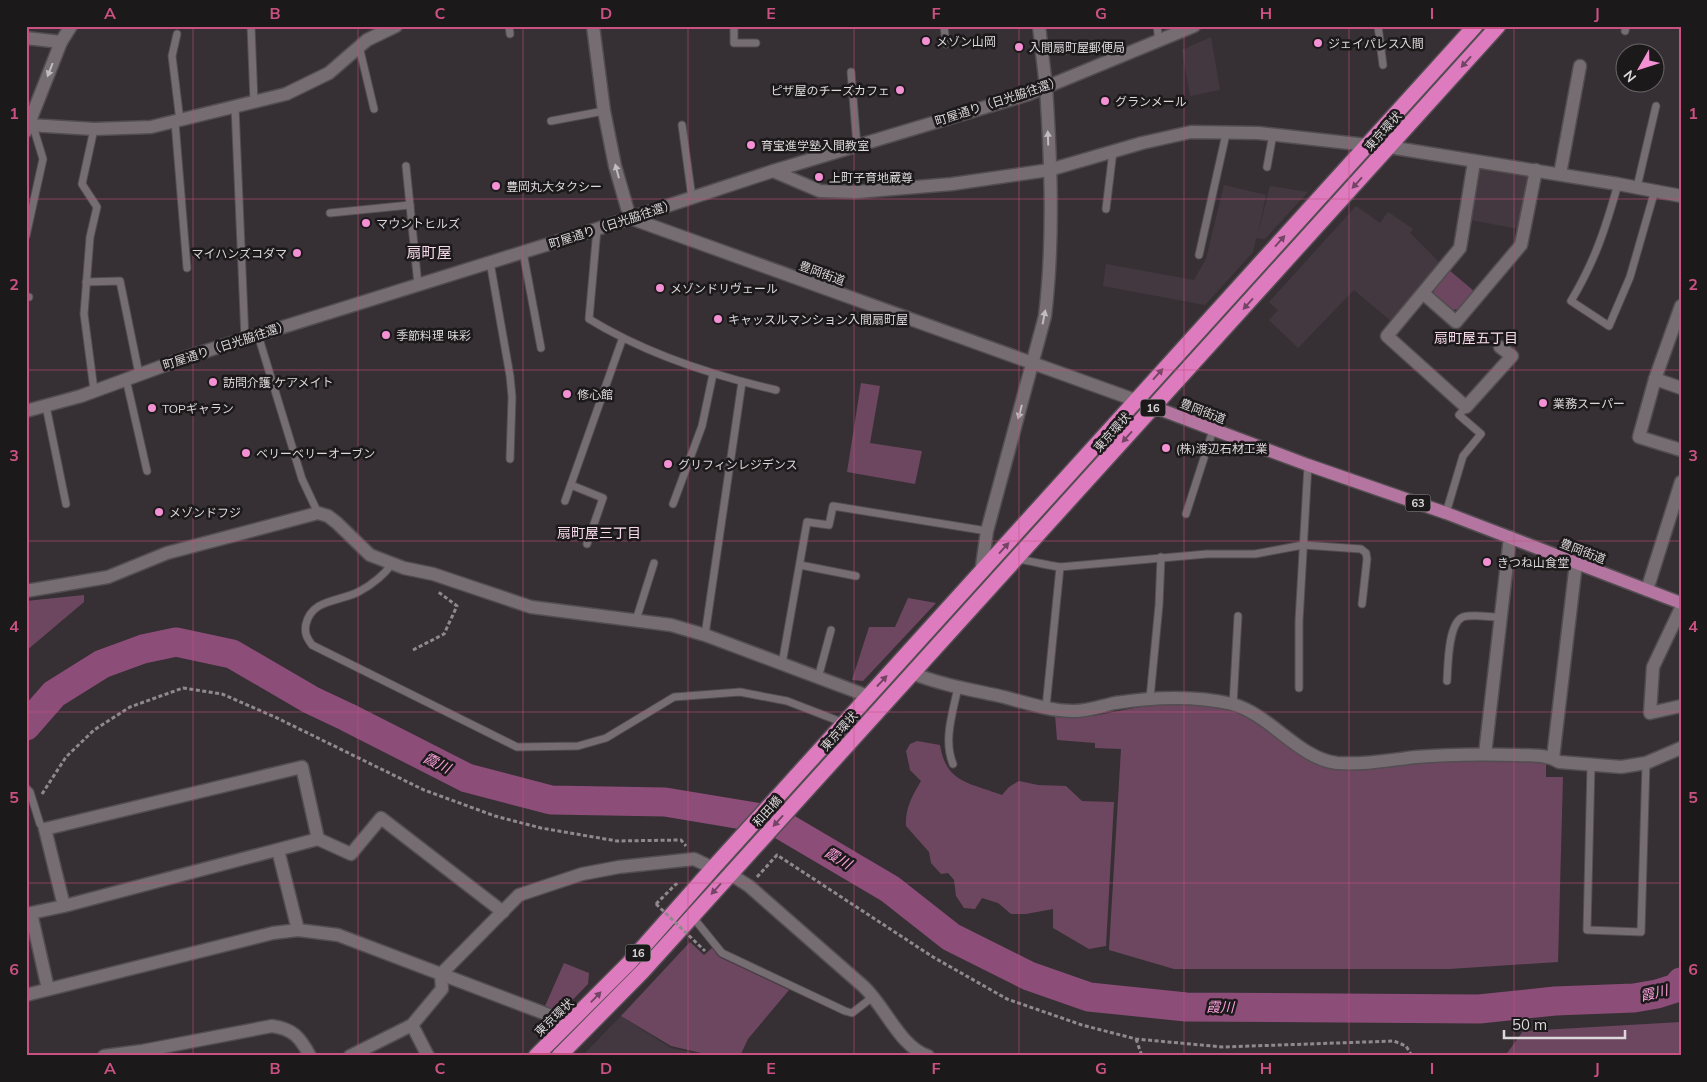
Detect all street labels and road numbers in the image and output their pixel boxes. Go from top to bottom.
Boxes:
street label: 町屋通り（日光脇往還） [933,73,1063,129]
street label: 東京環状 [1361,108,1405,154]
street label: 町屋通り（日光脇往還） [547,196,677,252]
street label: 豊岡街道 [797,258,847,288]
street label: 町屋通り（日光脇往還） [161,317,291,373]
street label: 豊岡街道 [1178,395,1228,427]
road number: 16 [1140,399,1166,416]
street label: 東京環状 [1090,409,1134,455]
road number: 63 [1406,494,1430,512]
street label: 豊岡街道 [1558,535,1608,567]
street label: 東京環状 [817,708,861,754]
street label: 和田橋 [749,793,785,829]
road number: 16 [626,944,650,961]
street label: 東京環状 [532,995,576,1039]

